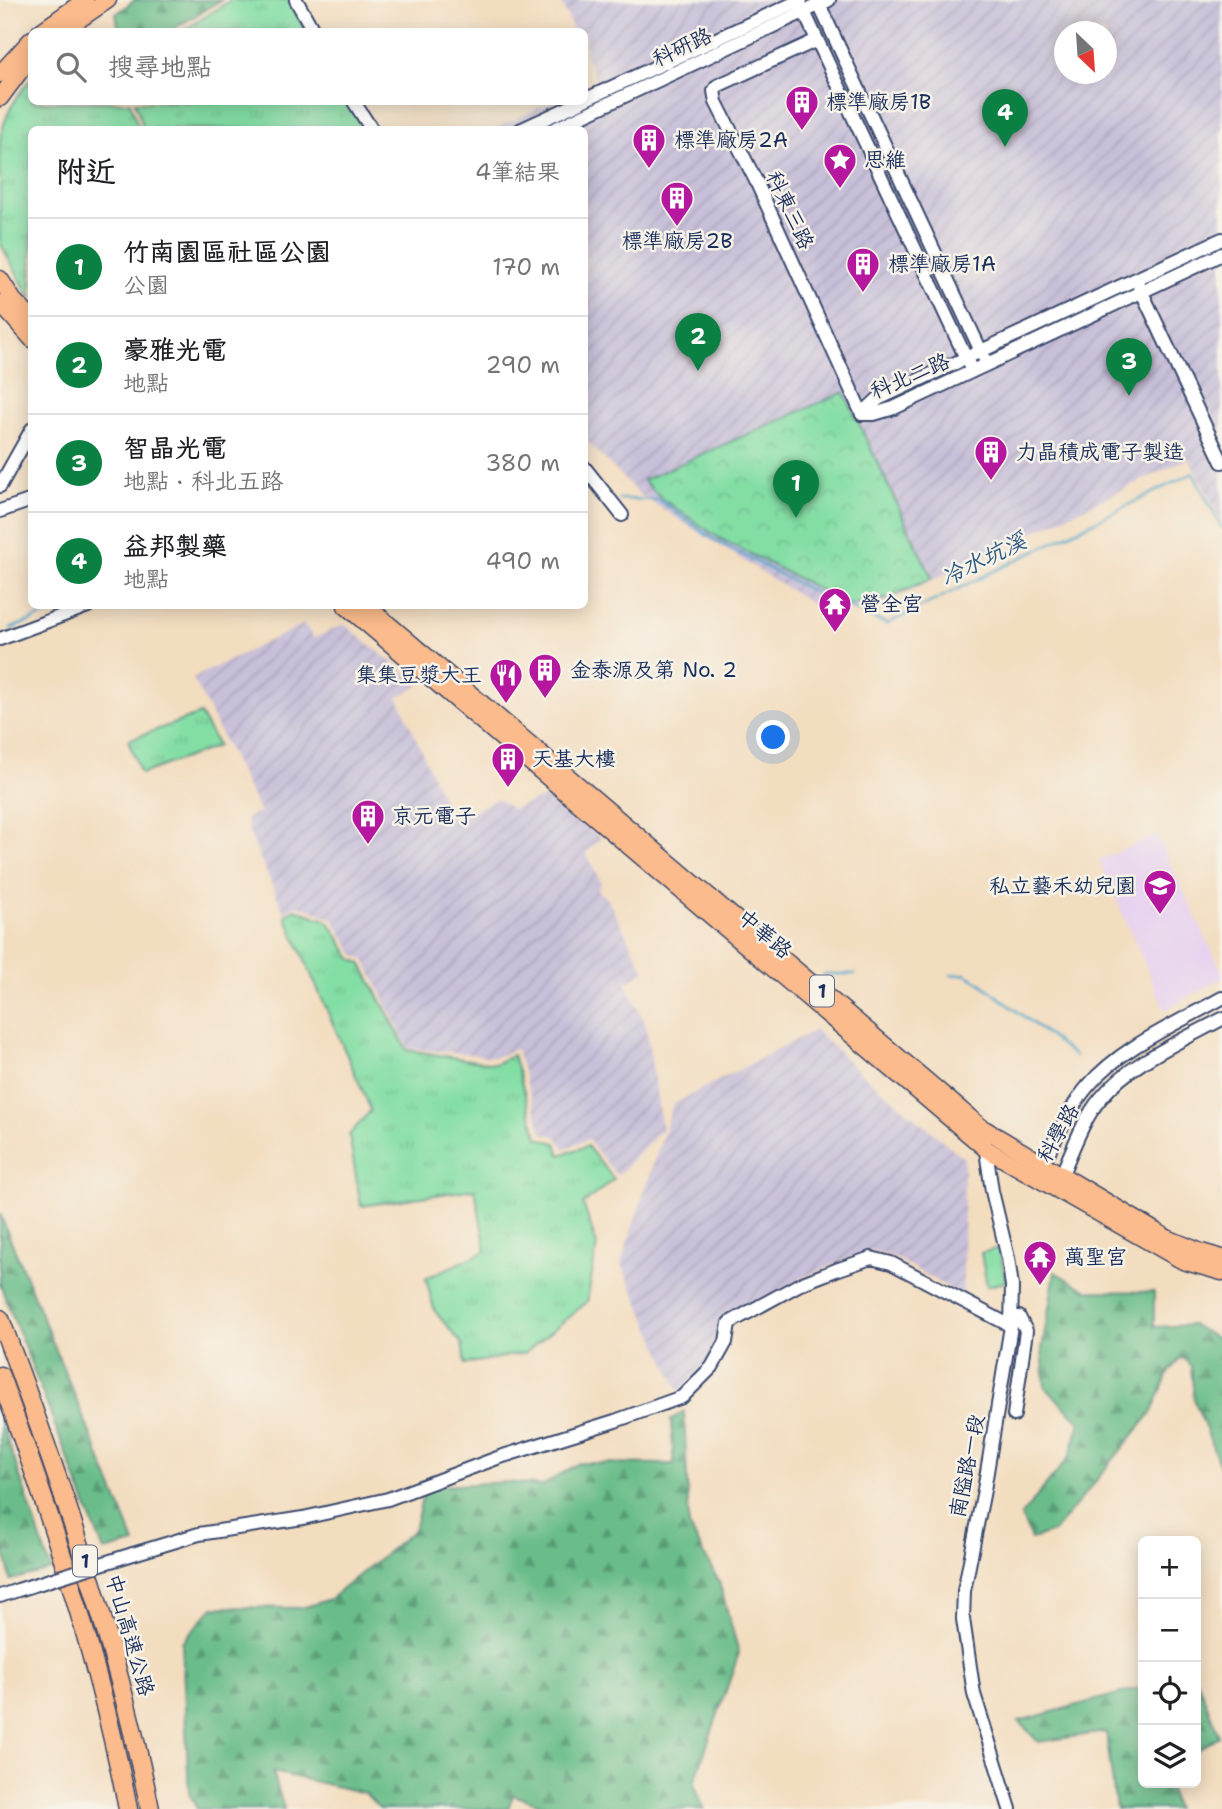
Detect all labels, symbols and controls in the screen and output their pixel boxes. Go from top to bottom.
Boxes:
street label: 科研路 [648,21,716,73]
north arrow [1054,21,1117,84]
search box [28,28,588,105]
icon: search [52,48,90,86]
text: 搜尋地點 [108,49,212,84]
building icon: 標準廠房1B [783,83,821,132]
place label: 標準廠房1B [826,88,931,116]
pin: 4 [982,89,1028,147]
building icon: 標準廠房2A [630,121,668,170]
place label: 標準廠房2A [674,126,788,154]
place icon: 思維 [821,141,859,190]
place label: 思維 [864,146,906,174]
text: 附近 [56,151,116,192]
text: 4筆結果 [475,157,560,187]
street label: 科東三路 [760,166,820,254]
building icon: 標準廠房2B [658,179,696,228]
place label: 標準廠房2B [621,227,733,255]
text: 竹南園區社區公園 [123,234,331,269]
building icon: 標準廠房1A [844,245,882,294]
place label: 標準廠房1A [888,250,996,278]
text: 1 [74,252,84,282]
text: 170 m [492,252,560,282]
text: 公園 [123,270,169,300]
pin: 2 [675,313,721,371]
text: 豪雅光電 [123,332,227,367]
pin: 3 [1106,338,1152,396]
street label: 科北二路 [866,347,954,405]
text: 2 [71,350,87,380]
text: 290 m [486,350,560,380]
text: 地點 [123,368,169,398]
text: 智晶光電 [123,430,227,465]
building icon: 力晶積成電子製造 [972,433,1010,482]
place label: 力晶積成電子製造 [1016,438,1184,466]
text: 3 [71,448,87,478]
text: 380 m [485,448,560,478]
pin: 1 [773,460,819,518]
text: 地點 · 科北五路 [123,466,283,496]
water label: 冷水坑溪 [935,524,1033,593]
text: 益邦製藥 [123,528,227,563]
text: 4 [71,546,87,576]
text: 490 m [485,546,560,576]
text: 地點 [123,564,169,594]
temple icon: 營全宮 [816,585,854,634]
place label: 營全宮 [860,590,923,618]
building icon: 金泰源及第 No. 2 [526,651,564,700]
restaurant icon: 集集豆漿大王 [487,656,525,705]
place label: 金泰源及第 No. 2 [570,656,737,684]
place label: 集集豆漿大王 [356,661,482,689]
your location [756,720,790,754]
building icon: 天基大樓 [489,740,527,789]
place label: 天基大樓 [532,745,616,773]
building icon: 京元電子 [349,797,387,846]
place label: 京元電子 [392,802,476,830]
school or university icon: 私立藝禾幼兒園 [1141,867,1179,916]
place label: 私立藝禾幼兒園 [989,872,1136,900]
street label: 中華路 [732,903,798,965]
road number: 1 [810,976,834,1007]
street label: 科學路 [1030,1099,1086,1167]
temple icon: 萬聖宮 [1021,1238,1059,1287]
place label: 萬聖宮 [1064,1243,1127,1271]
street label: 南隘路一段 [943,1412,991,1520]
map controls [1138,1536,1201,1788]
button: + [1138,1536,1201,1599]
road number: 1 [73,1546,97,1576]
street label: 中山高速公路 [99,1571,161,1699]
button: − [1138,1599,1201,1662]
button: locate [1138,1662,1201,1725]
button: layers [1138,1725,1201,1788]

